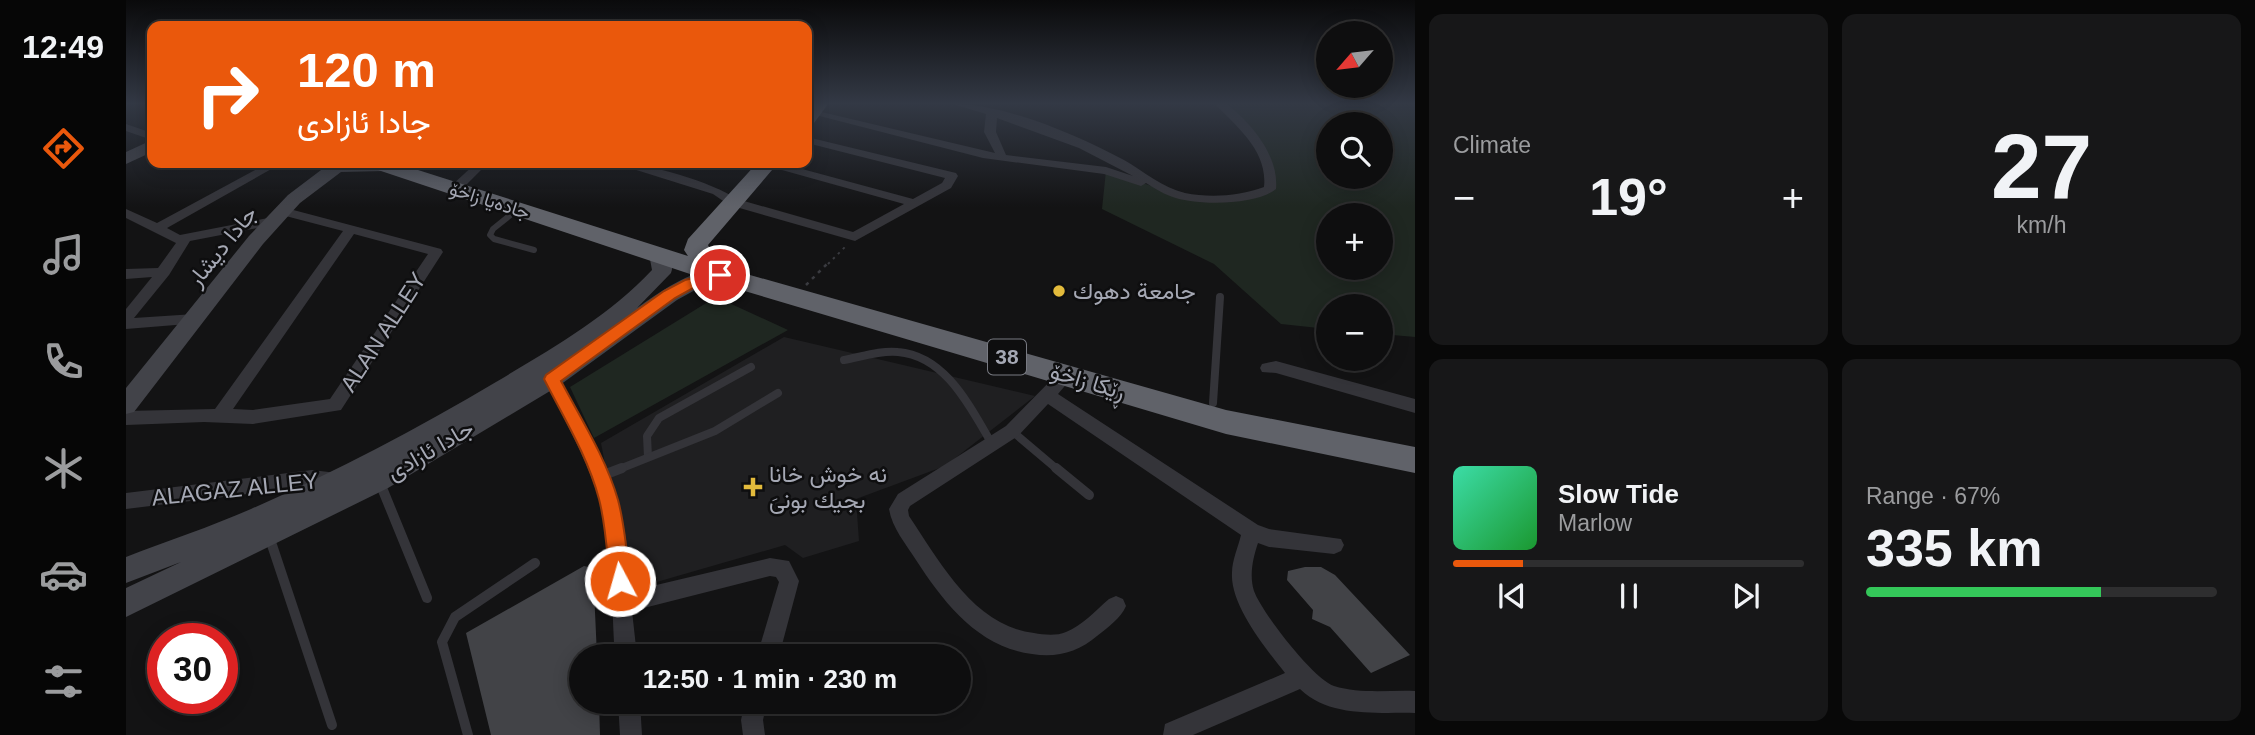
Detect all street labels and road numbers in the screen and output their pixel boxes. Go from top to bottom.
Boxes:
street label: جادەیا زاخۆ [447,178,532,224]
street label: جادا دیشار [181,201,264,293]
street label: ALAN ALLEY [335,268,431,396]
road number: 38 [988,340,1026,374]
street label: ڕێکا زاخۆ [1046,357,1128,410]
street label: جادا ئازادی [382,415,479,487]
street label: ALAGAZ ALLEY [150,467,320,511]

